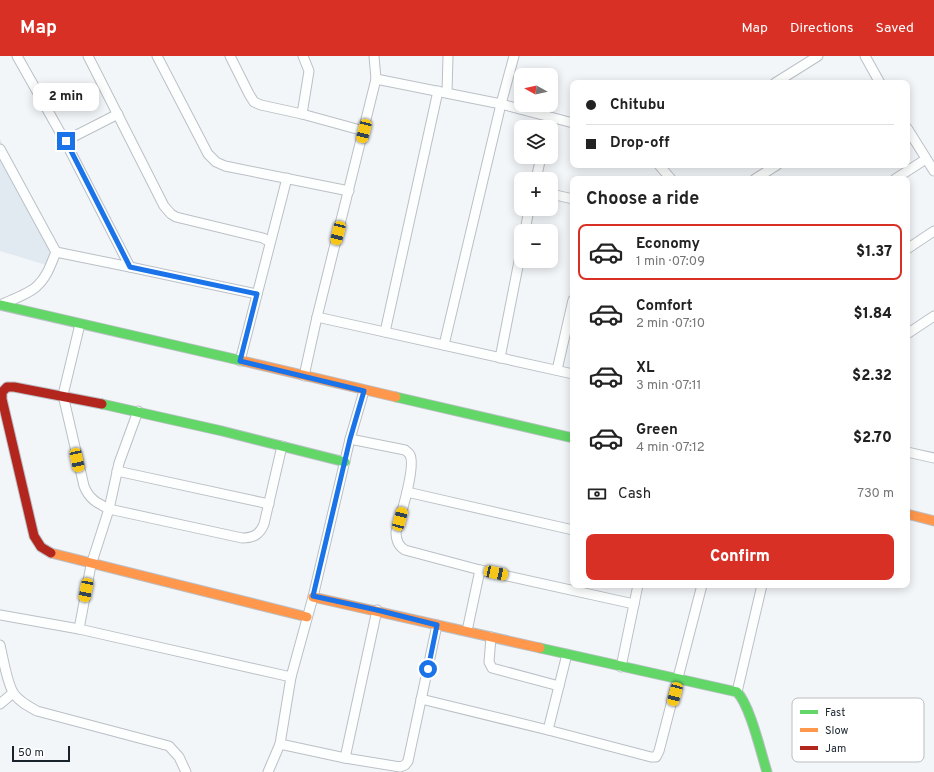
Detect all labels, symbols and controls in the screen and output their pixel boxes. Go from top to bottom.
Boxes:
text: Map [20,16,57,40]
text: Map [742,20,768,37]
text: Directions [790,20,854,37]
text: Saved [876,20,914,37]
north arrow [514,68,558,112]
map controls [514,68,558,268]
callout: 2 min [33,83,99,111]
text: 2 min [49,89,83,105]
text: Chitubu [610,96,665,115]
car [355,118,373,144]
button: layers [514,120,558,164]
route end [57,132,75,150]
text: Drop-off [610,134,670,153]
button: + [514,172,558,216]
text: Choose a ride [586,188,699,211]
car [329,220,347,246]
button: − [514,224,558,268]
icon: car [588,234,624,270]
text: Economy [636,235,700,254]
text: $1.37 [856,243,892,262]
text: 1 min · 07:09 [636,254,705,270]
icon: car [588,296,624,332]
text: Comfort [636,297,693,316]
text: $1.84 [854,305,892,324]
text: 2 min · 07:10 [636,316,705,332]
icon: car [588,358,624,394]
text: XL [636,359,654,378]
text: $2.32 [852,367,892,386]
text: 3 min · 07:11 [636,378,701,394]
icon: car [588,420,624,456]
text: Green [636,421,678,440]
text: $2.70 [853,429,892,448]
text: 4 min · 07:12 [636,440,705,456]
car [69,447,85,473]
icon: cash [586,483,608,505]
text: Cash [618,485,651,504]
text: 730 m [857,486,894,502]
car [391,506,409,532]
button: Confirm [586,534,894,580]
car [483,565,509,581]
car [78,577,94,603]
route start [419,660,437,678]
car [666,681,684,707]
legend [792,698,924,762]
text: Fast [825,706,845,720]
text: Slow [825,724,848,738]
text: Jam [825,742,846,756]
scale bar [12,744,70,763]
text: 50 m [18,746,44,760]

